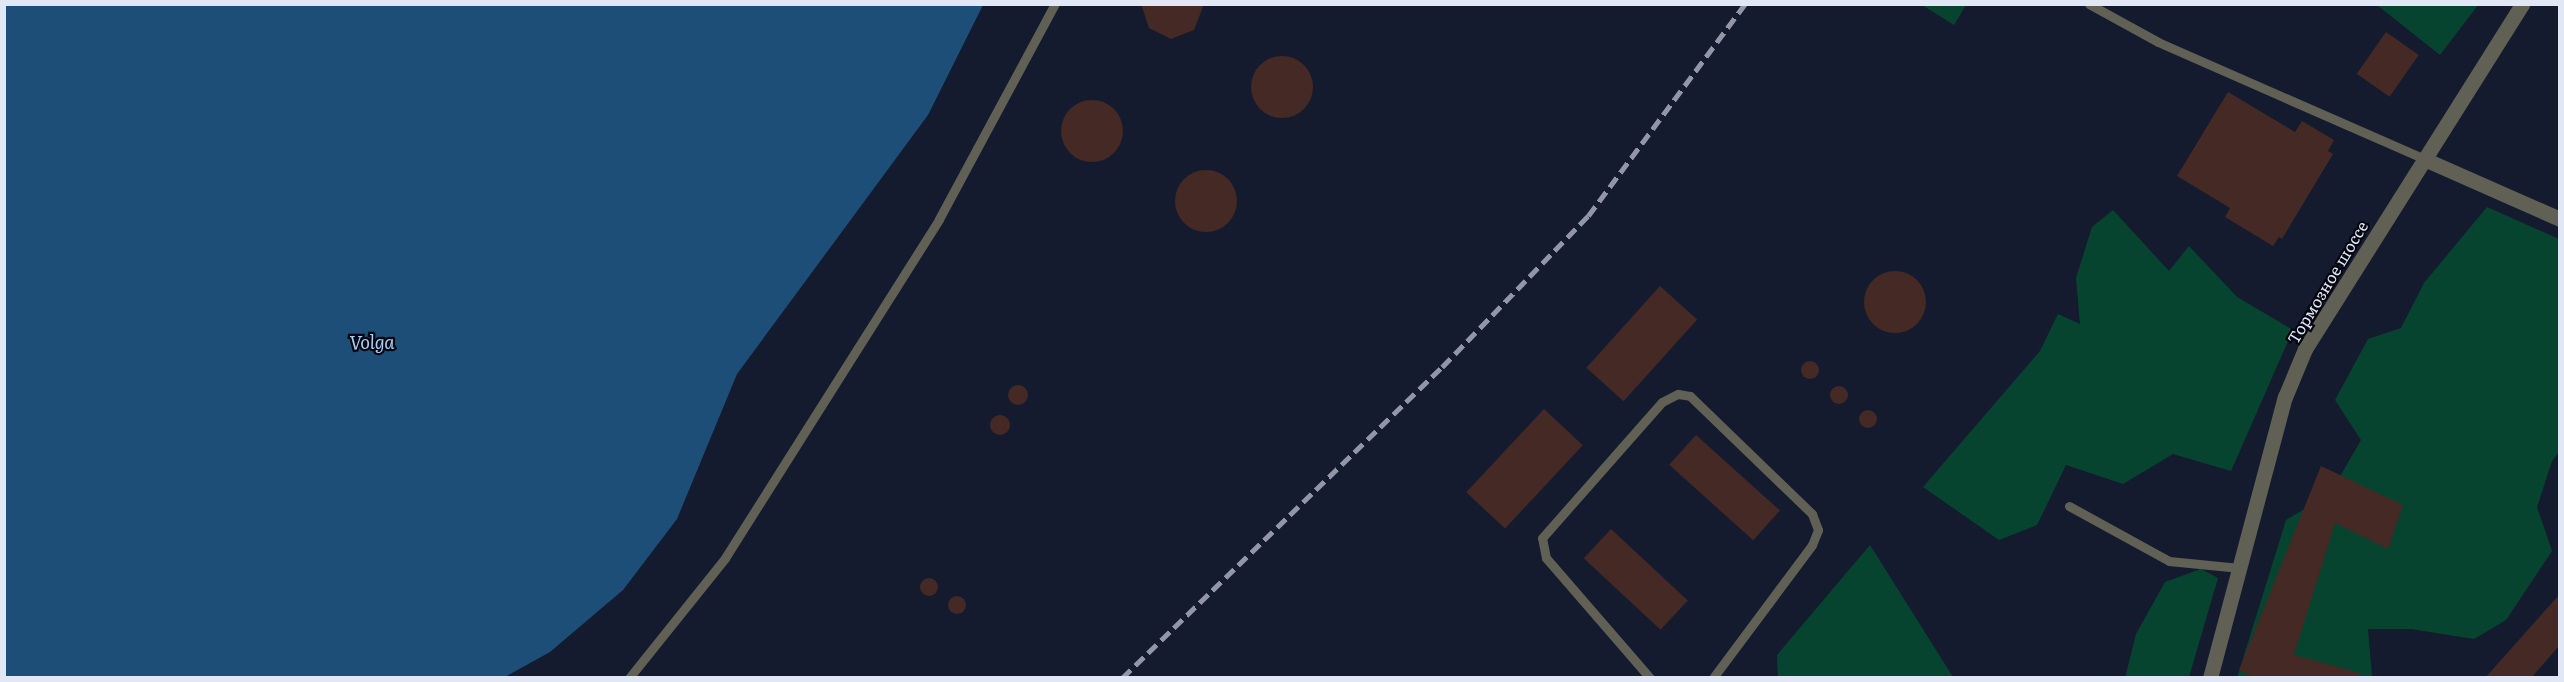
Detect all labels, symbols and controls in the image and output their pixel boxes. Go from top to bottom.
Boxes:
street label: Тормозное шоссе [2283,217,2371,347]
water label: Volga [349,331,395,353]

